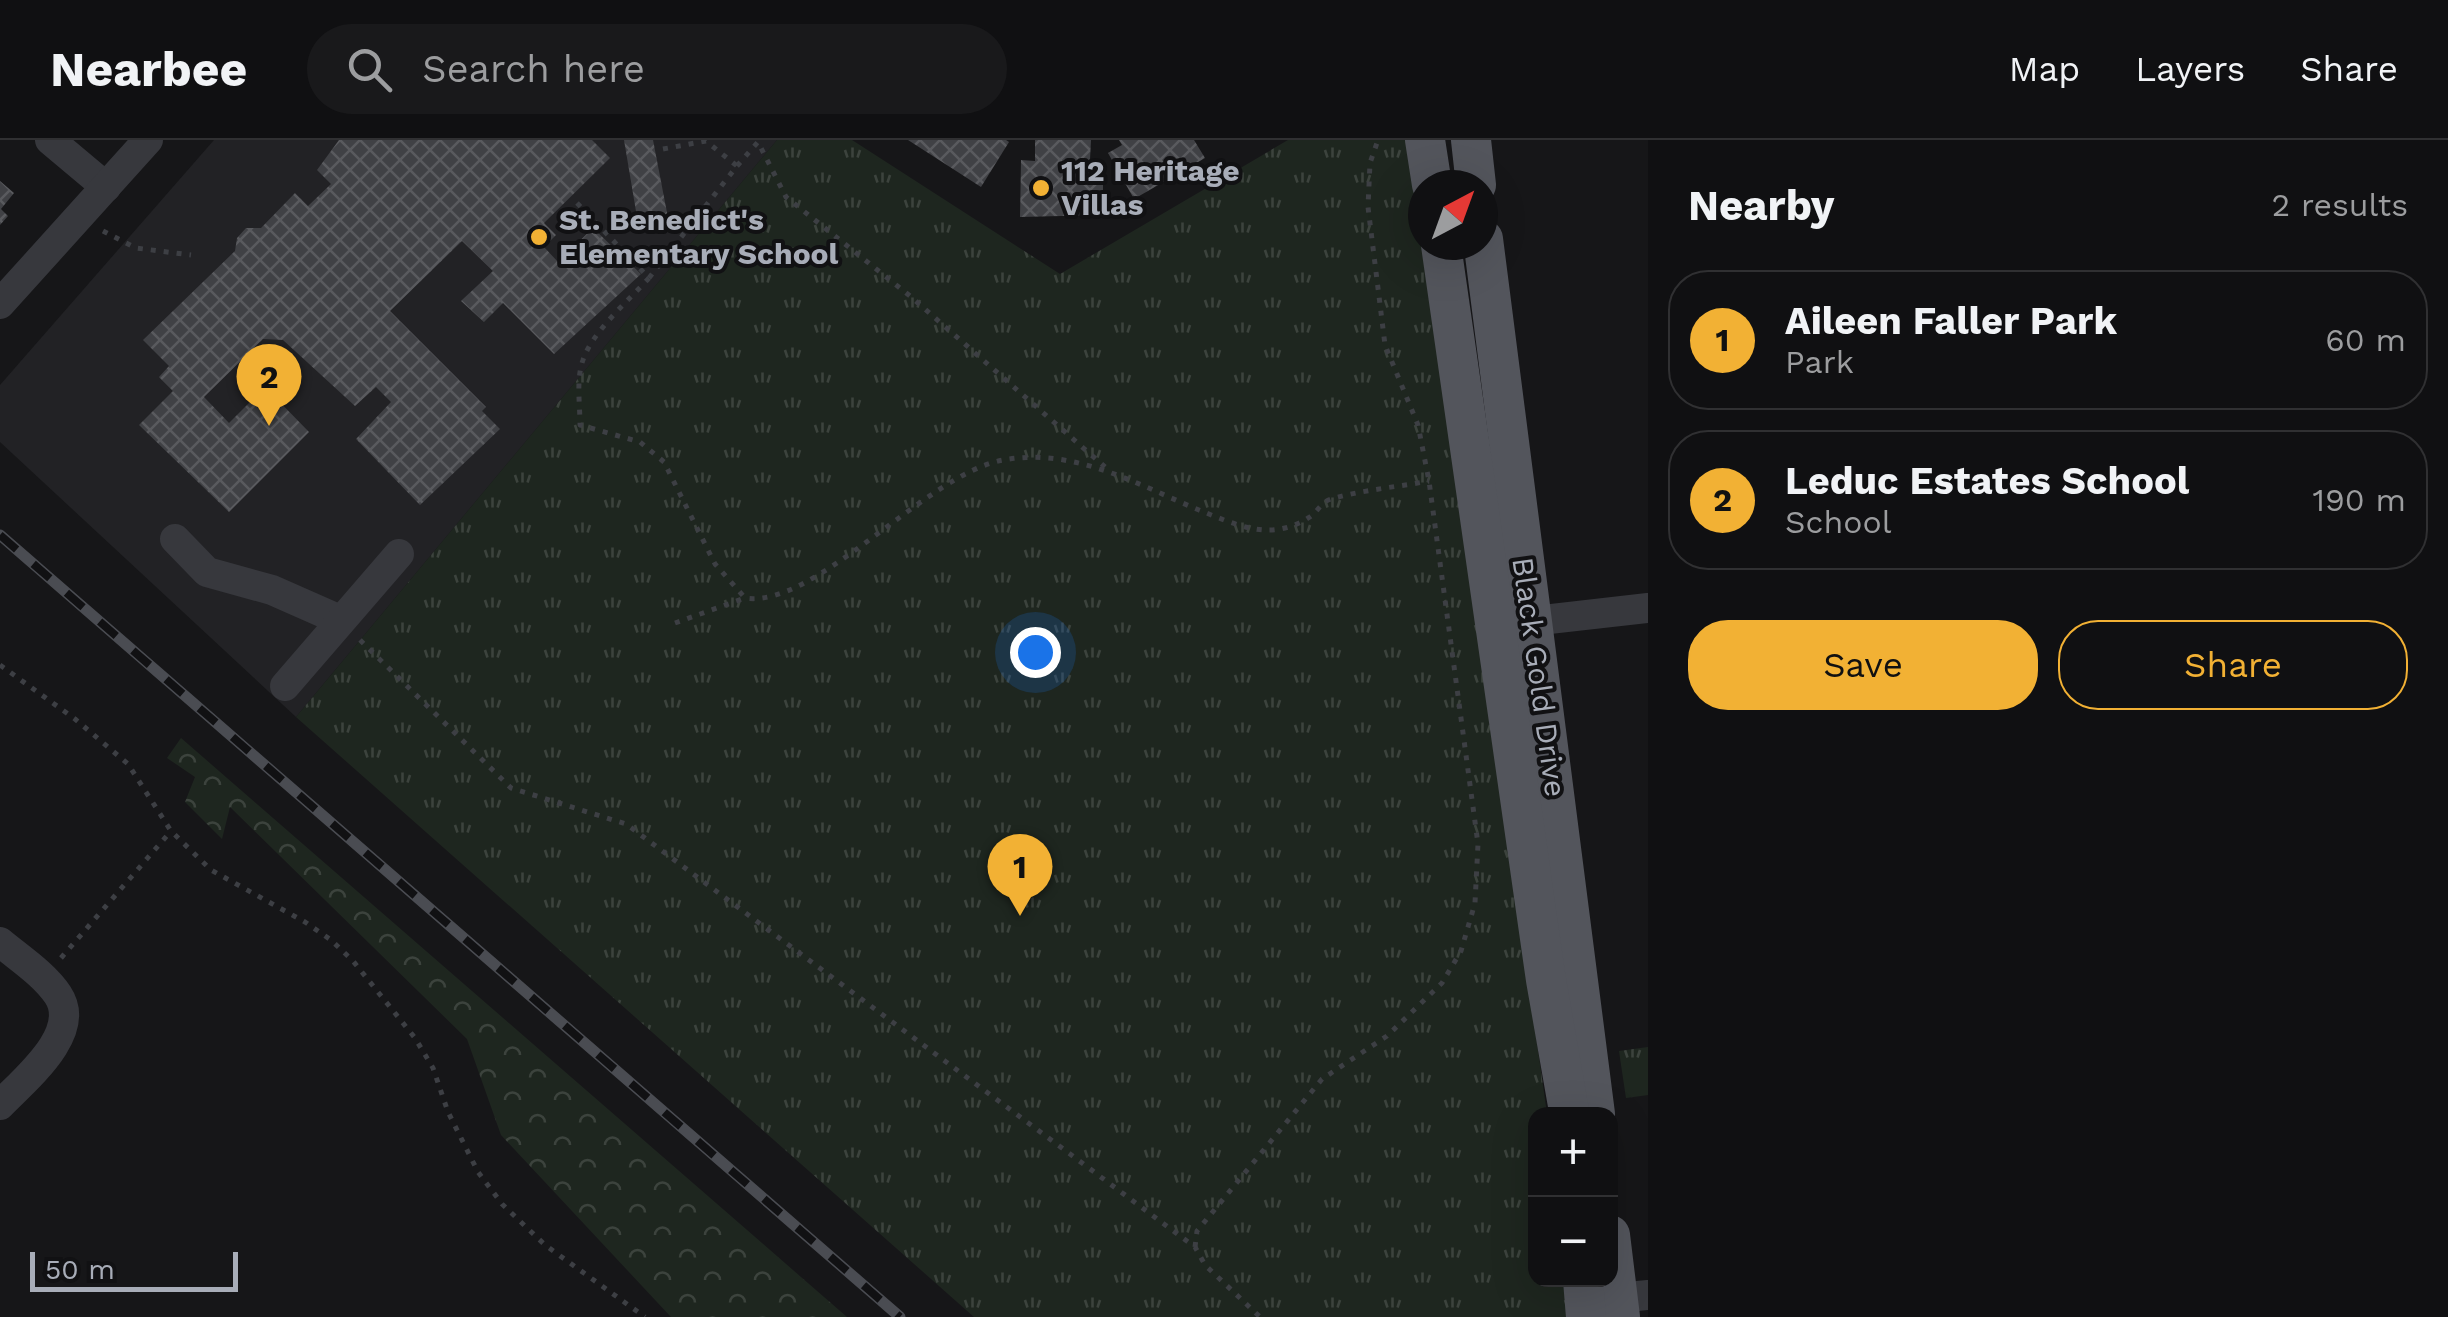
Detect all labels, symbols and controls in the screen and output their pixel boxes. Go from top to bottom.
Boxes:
search box [307,24,1007,114]
text: Nearbee [50,41,247,98]
icon: search [342,42,397,97]
text: Search here [422,47,645,91]
text: Map [2009,48,2080,90]
text: Layers [2135,48,2245,90]
text: Share [2300,48,2398,90]
place label: 112 Heritage Villas [1061,153,1240,222]
north arrow [1408,170,1498,260]
marker: 112 Heritage Villas [1030,177,1052,199]
text: Nearby [1688,181,1835,230]
text: 2 results [2271,186,2408,224]
place label: St. Benedict's Elementary School [559,202,839,271]
marker: St. Benedict's Elementary School [528,226,550,248]
text: Aileen Faller Park [1785,299,2117,343]
text: 1 [1716,321,1729,359]
text: 60 m [2325,321,2406,359]
text: Park [1785,343,1854,381]
pin: 2 [236,344,302,426]
text: Leduc Estates School [1785,459,2189,503]
text: 2 [1713,481,1732,519]
text: 190 m [2312,481,2406,519]
text: School [1785,503,1891,541]
street label: Black Gold Drive [1505,555,1574,799]
button: Save [1688,620,2038,710]
button: Share [2058,620,2408,710]
your location [1010,627,1061,678]
pin: 1 [988,834,1052,916]
map controls [1528,1107,1618,1287]
button: + [1528,1107,1618,1197]
button: − [1528,1197,1618,1287]
scale bar [30,1247,238,1292]
text: 50 m [45,1253,115,1286]

